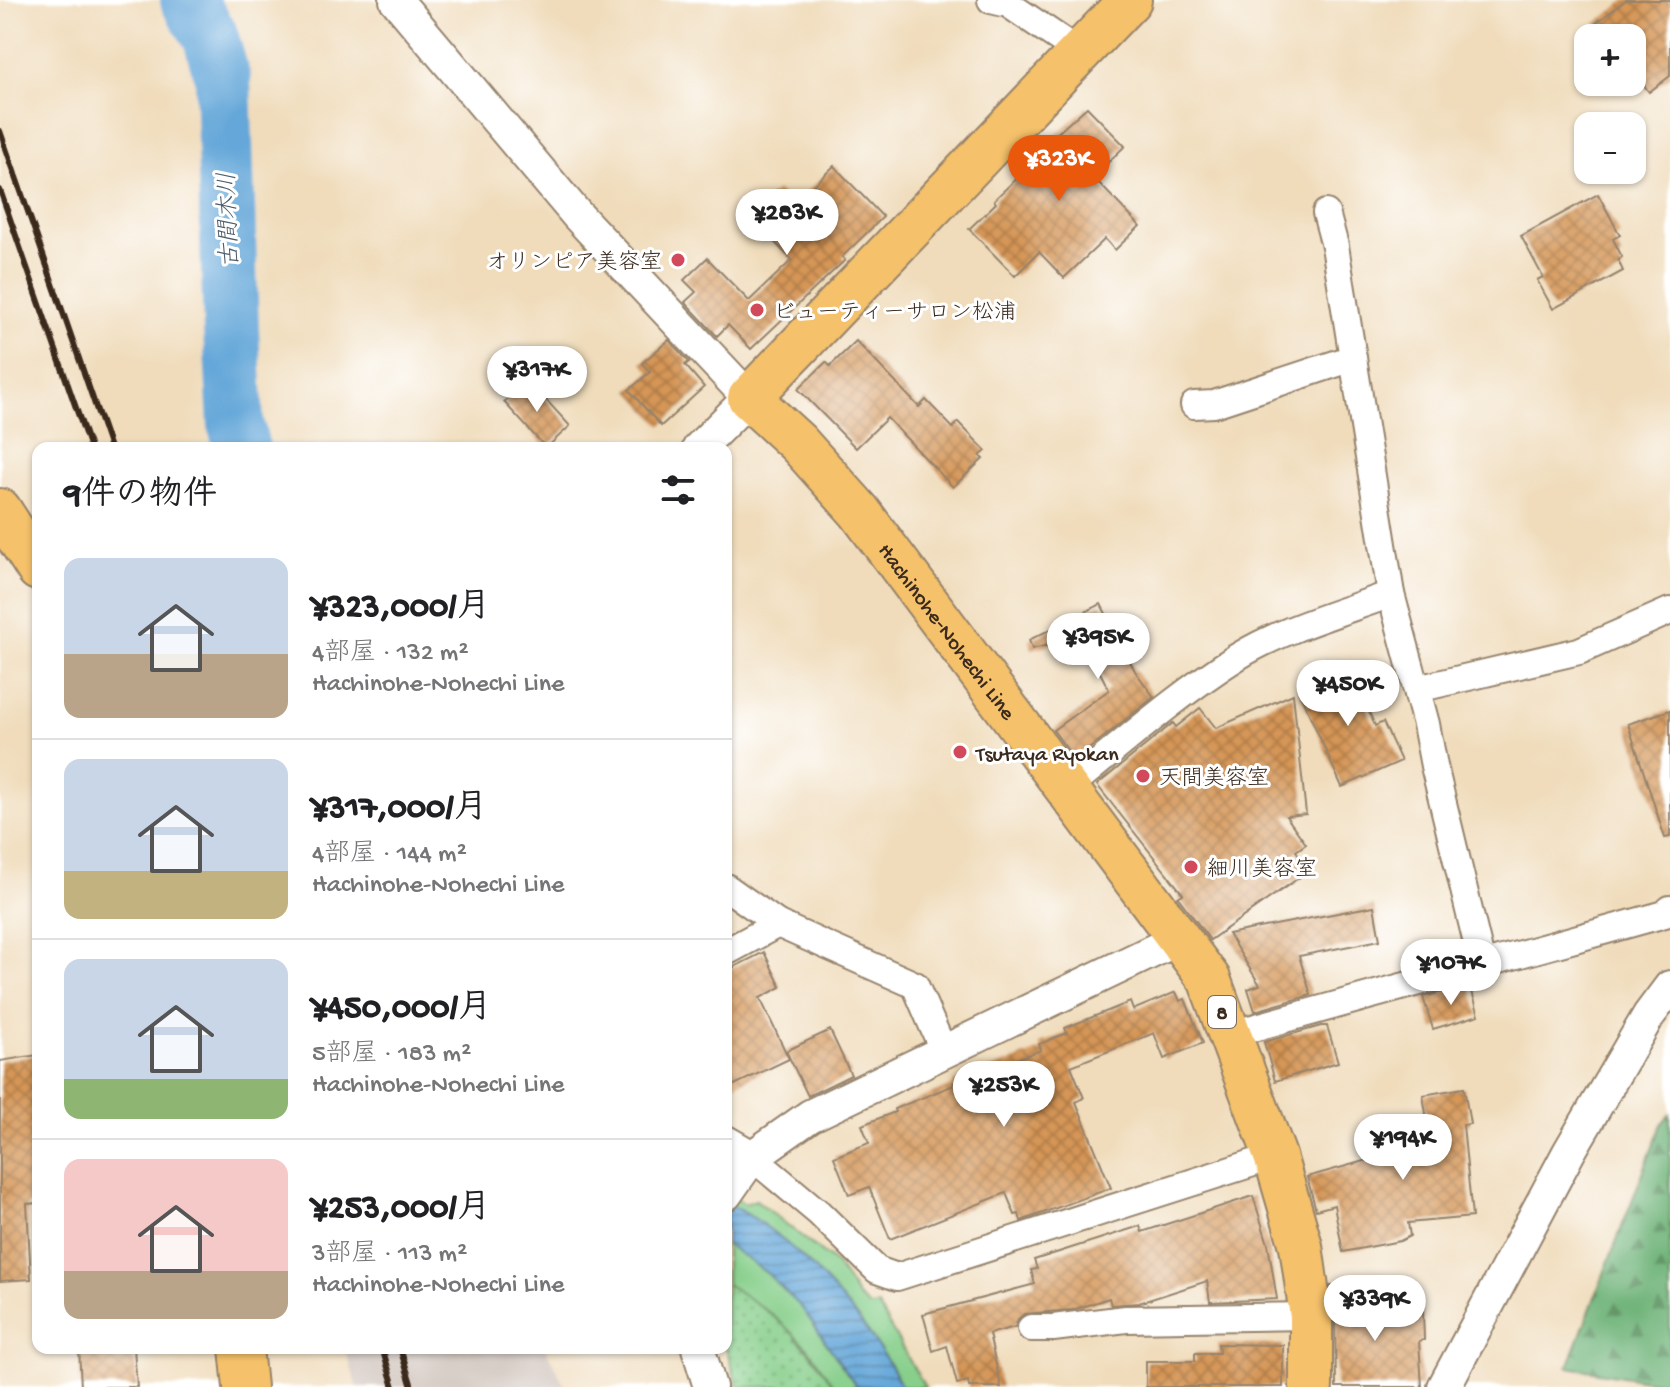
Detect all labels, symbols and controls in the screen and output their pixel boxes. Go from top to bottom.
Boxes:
map controls [1574,24,1646,184]
button: + [1574,24,1646,96]
button: − [1574,112,1646,184]
pin: ¥323K [1003,135,1115,203]
text: ¥323K [1026,145,1092,176]
water label: 古間木川 [213,171,247,268]
pin: ¥283K [731,189,843,257]
text: ¥283K [754,199,820,230]
place label: オリンピア美容室 [486,250,662,277]
marker: オリンピア美容室 [669,251,687,269]
place label: ビューティーサロン松浦 [773,300,1016,327]
marker: ビューティーサロン松浦 [748,301,766,319]
pin: ¥317K [481,346,593,414]
text: ¥317K [505,356,569,387]
icon: filters [656,468,700,512]
text: 9件の物件 [64,477,217,517]
street label: Hachinohe-Nohechi Line [871,539,1020,727]
text: ¥323,000/月 [312,589,491,629]
icon: home [128,590,224,686]
pin: ¥395K [1042,613,1154,681]
text: ¥395K [1065,623,1131,654]
text: 4部屋 · 132 m² [312,639,468,670]
pin: ¥450K [1292,660,1404,728]
text: Hachinohe-Nohechi Line [312,670,564,701]
text: ¥450K [1314,670,1382,701]
marker: Tsutaya Ryokan [951,743,969,761]
place label: Tsutaya Ryokan [974,743,1119,769]
place label: 天間美容室 [1159,766,1269,793]
marker: 天間美容室 [1134,767,1152,785]
text: ¥317,000/月 [312,790,488,830]
icon: home [128,791,224,887]
text: 4部屋 · 144 m² [312,840,467,871]
place label: 細川美容室 [1207,857,1317,884]
marker: 細川美容室 [1182,858,1200,876]
text: Hachinohe-Nohechi Line [312,871,564,902]
pin: ¥107K [1395,939,1507,1007]
text: ¥107K [1418,949,1484,980]
text: ¥450,000/月 [312,990,492,1030]
icon: home [128,991,224,1087]
road number: 8 [1208,996,1236,1028]
text: 5部屋 · 183 m² [312,1040,471,1071]
pin: ¥253K [948,1061,1060,1129]
text: Hachinohe-Nohechi Line [312,1071,564,1102]
text: ¥253K [971,1071,1037,1102]
pin: ¥194K [1347,1114,1459,1182]
text: ¥194K [1372,1124,1434,1155]
text: ¥253,000/月 [312,1190,491,1230]
icon: home [128,1191,224,1287]
text: 3部屋 · 113 m² [312,1240,467,1271]
text: Hachinohe-Nohechi Line [312,1271,564,1302]
pin: ¥339K [1319,1275,1431,1343]
text: ¥339K [1342,1285,1408,1316]

